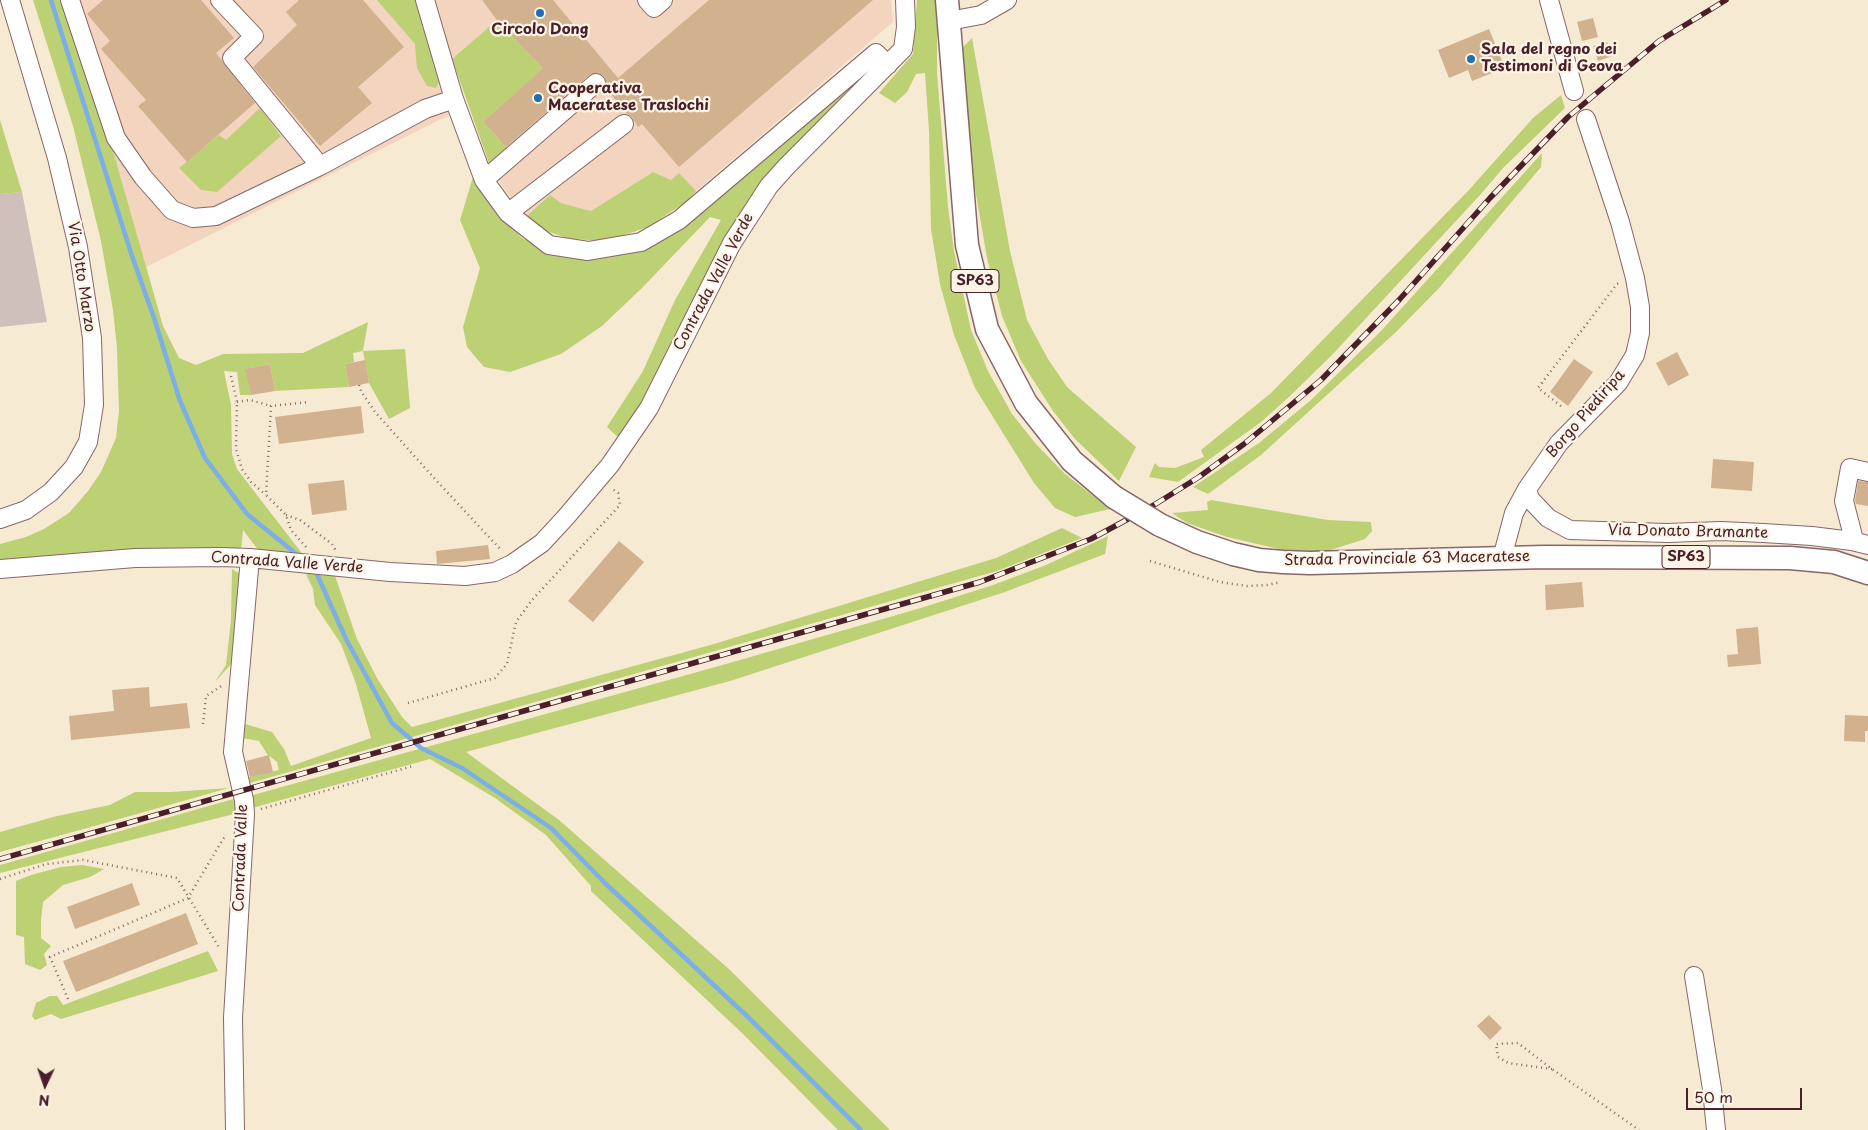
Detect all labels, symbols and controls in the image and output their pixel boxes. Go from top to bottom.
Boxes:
marker: Circolo Dong [534,7,546,19]
place label: Circolo Dong [491,21,589,39]
place label: Sala del regno dei Testimoni di Geova [1481,41,1623,76]
marker: Sala del regno dei Testimoni di Geova [1465,53,1477,65]
place label: Cooperativa Maceratese Traslochi [548,80,709,115]
marker: Cooperativa Maceratese Traslochi [532,92,544,104]
street label: Contrada Valle Verde [670,210,758,354]
street label: Via Otto Marzo [63,221,99,333]
road number: SP63 [951,270,999,292]
street label: Borgo Piediripa [1543,366,1629,462]
street label: Via Donato Bramante [1608,522,1768,542]
road number: SP63 [1662,546,1710,568]
street label: Strada Provinciale 63 Maceratese [1284,548,1530,570]
street label: Contrada Valle Verde [210,549,364,577]
street label: Contrada Valle [230,804,252,912]
north arrow [20,1060,70,1110]
scale bar [1688,1078,1804,1110]
text: 50 m [1694,1085,1733,1108]
text: N [38,1090,50,1111]

